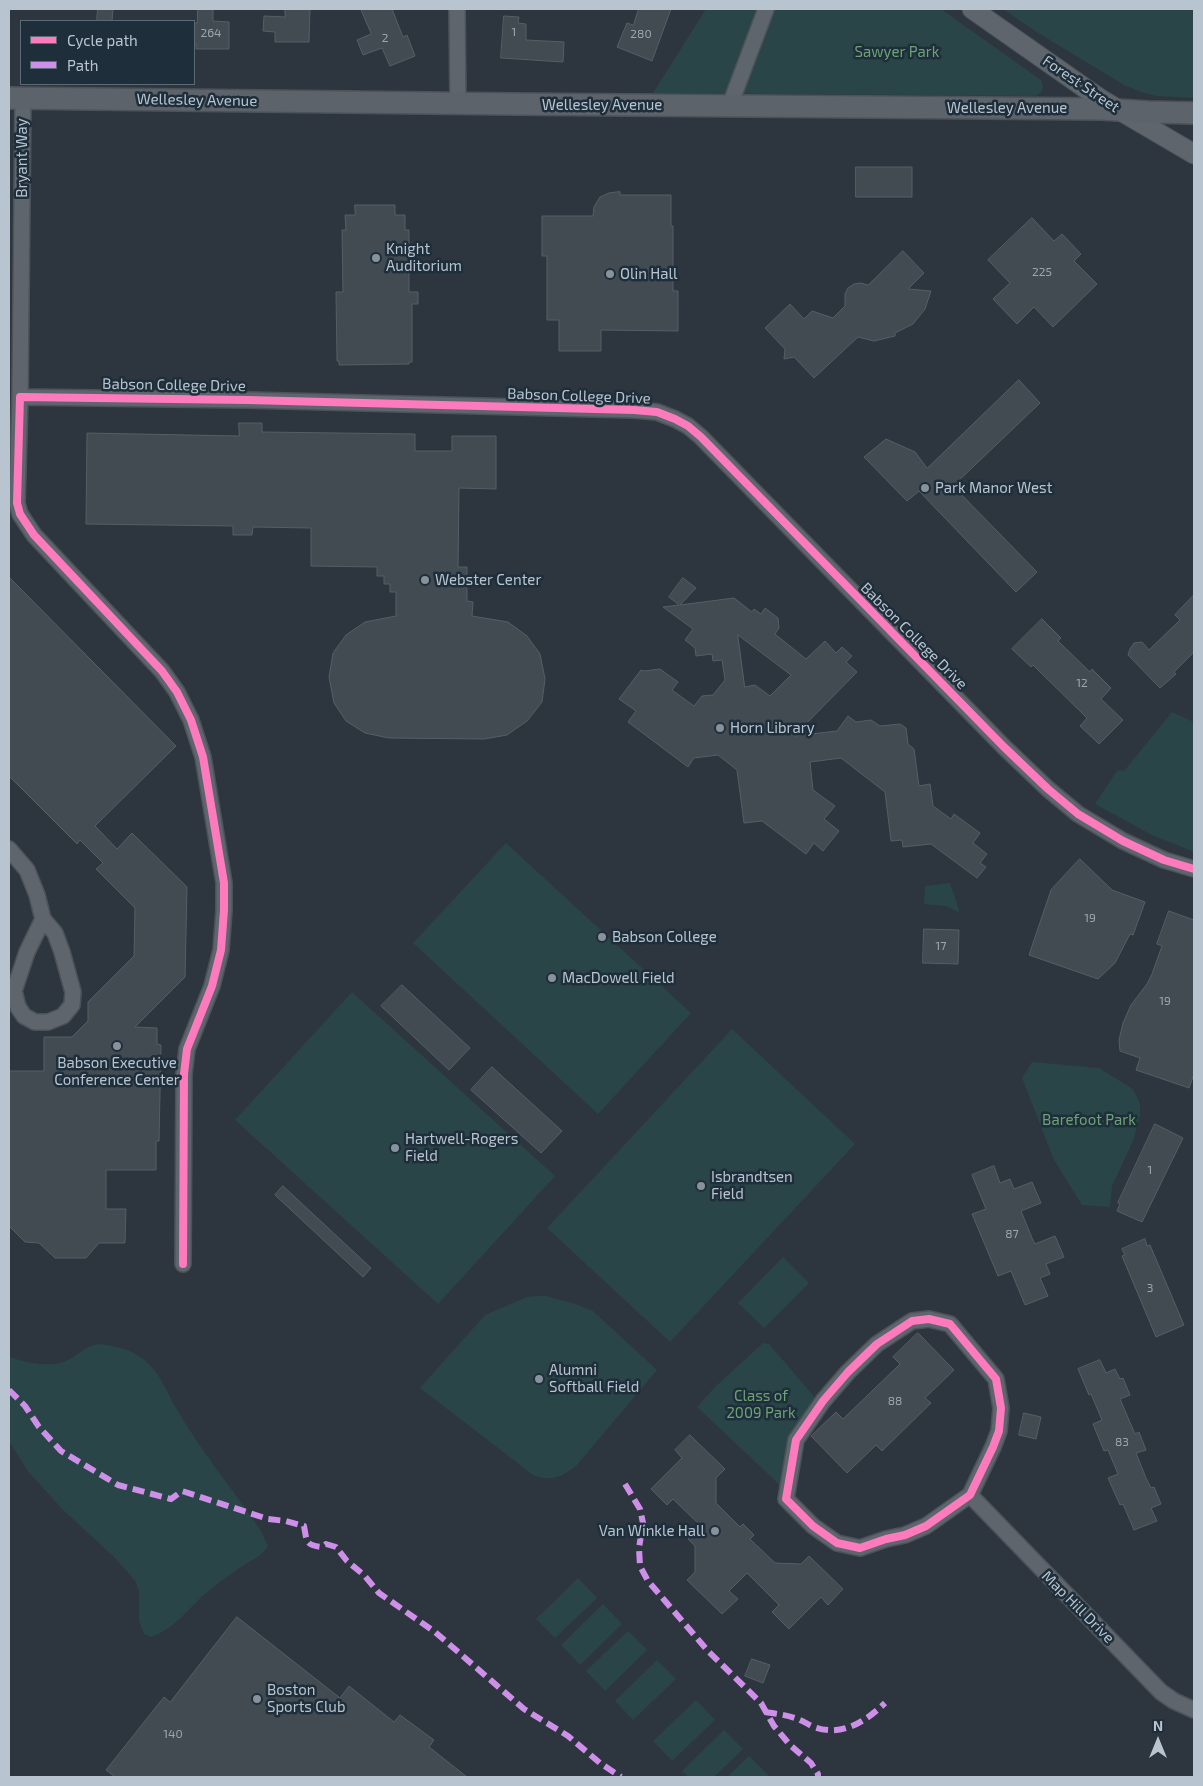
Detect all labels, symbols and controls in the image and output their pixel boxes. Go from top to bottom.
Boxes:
legend [20,20,195,85]
house number: 1 [512,25,516,39]
house number: 264 [201,26,221,40]
house number: 280 [630,27,652,41]
text: Cycle path [67,31,138,49]
house number: 2 [382,31,388,45]
park label: Sawyer Park [855,43,939,61]
street label: Forest Street [1039,52,1123,116]
text: Path [67,56,98,74]
street label: Wellesley Avenue [137,90,257,110]
street label: Wellesley Avenue [542,96,662,114]
street label: Wellesley Avenue [947,99,1067,117]
street label: Bryant Way [13,118,31,198]
place label: Knight Auditorium [386,240,462,275]
marker: Knight Auditorium [370,252,382,264]
place label: Olin Hall [620,265,677,283]
house number: 225 [1032,265,1052,279]
marker: Olin Hall [604,268,616,280]
street label: Babson College Drive [102,375,246,395]
street label: Babson College Drive [507,384,651,408]
place label: Park Manor West [935,479,1052,497]
marker: Park Manor West [919,482,931,494]
place label: Webster Center [435,571,541,589]
marker: Webster Center [419,574,431,586]
street label: Babson College Drive [857,579,971,693]
house number: 12 [1076,676,1088,690]
place label: Horn Library [730,719,815,737]
marker: Horn Library [714,722,726,734]
house number: 19 [1084,911,1096,925]
place label: Babson College [612,928,717,946]
marker: Babson College [596,931,608,943]
house number: 17 [936,939,946,953]
place label: MacDowell Field [562,969,675,987]
marker: MacDowell Field [546,972,558,984]
house number: 19 [1159,994,1171,1008]
marker: Babson Executive Conference Center [111,1040,123,1052]
place label: Babson Executive Conference Center [54,1054,180,1089]
park label: Barefoot Park [1042,1111,1136,1129]
place label: Hartwell-Rogers Field [405,1130,518,1165]
marker: Hartwell-Rogers Field [389,1142,401,1154]
house number: 1 [1148,1163,1152,1177]
place label: Isbrandtsen Field [711,1168,793,1203]
marker: Isbrandtsen Field [695,1180,707,1192]
house number: 87 [1005,1227,1019,1241]
house number: 3 [1147,1281,1153,1295]
place label: Alumni Softball Field [549,1361,639,1396]
marker: Alumni Softball Field [533,1373,545,1385]
park label: Class of 2009 Park [726,1387,796,1422]
house number: 88 [888,1394,902,1408]
house number: 83 [1115,1435,1129,1449]
place label: Van Winkle Hall [599,1522,705,1540]
marker: Van Winkle Hall [709,1525,721,1537]
street label: Map Hill Drive [1038,1567,1118,1647]
place label: Boston Sports Club [267,1681,345,1716]
marker: Boston Sports Club [251,1693,263,1705]
north arrow [1133,1716,1183,1766]
text: N [1153,1717,1163,1734]
house number: 140 [163,1727,183,1741]

